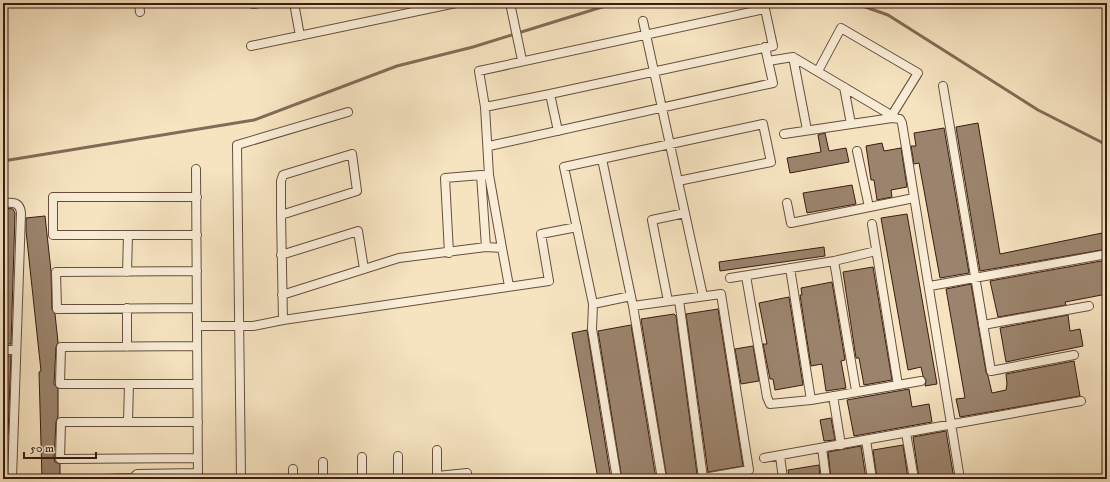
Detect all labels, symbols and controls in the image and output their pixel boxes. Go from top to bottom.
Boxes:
scale bar [24,434,96,460]
text: 50 m [30,441,54,456]

